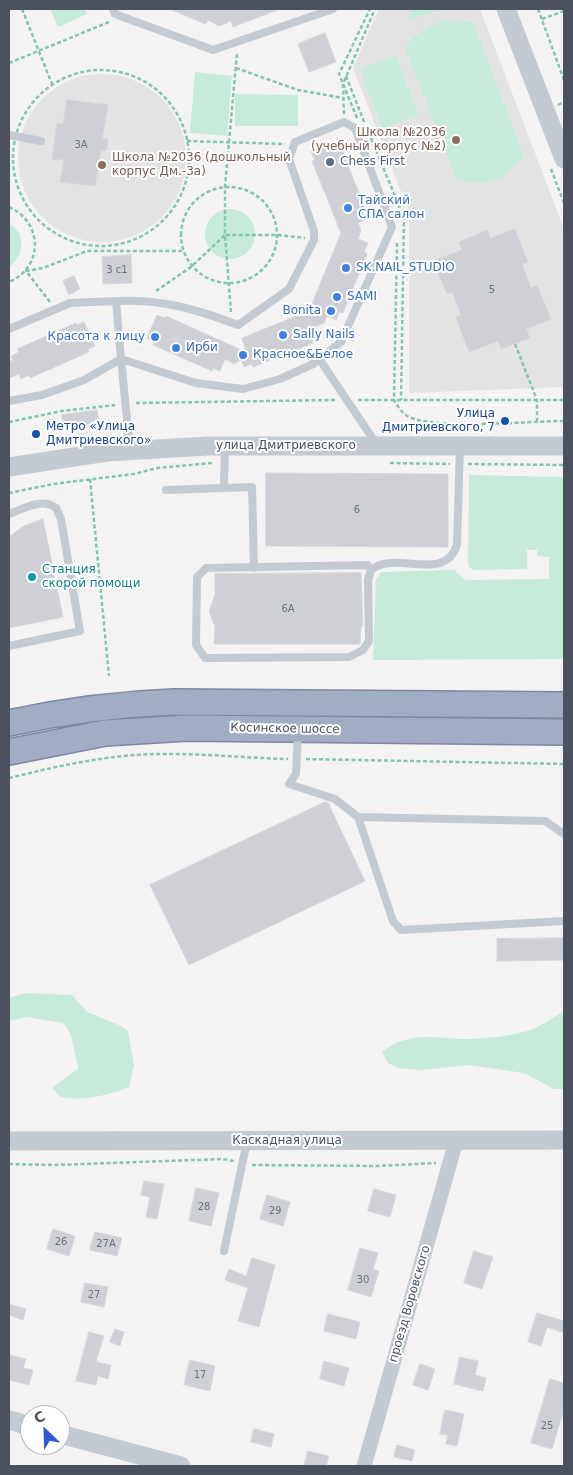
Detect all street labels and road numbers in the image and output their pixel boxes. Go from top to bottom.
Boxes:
street label: улица Дмитриевского [216,439,356,453]
street label: Косинское шоссе [230,721,340,737]
street label: Каскадная улица [232,1134,342,1148]
street label: проезд Воровского [386,1244,434,1364]

